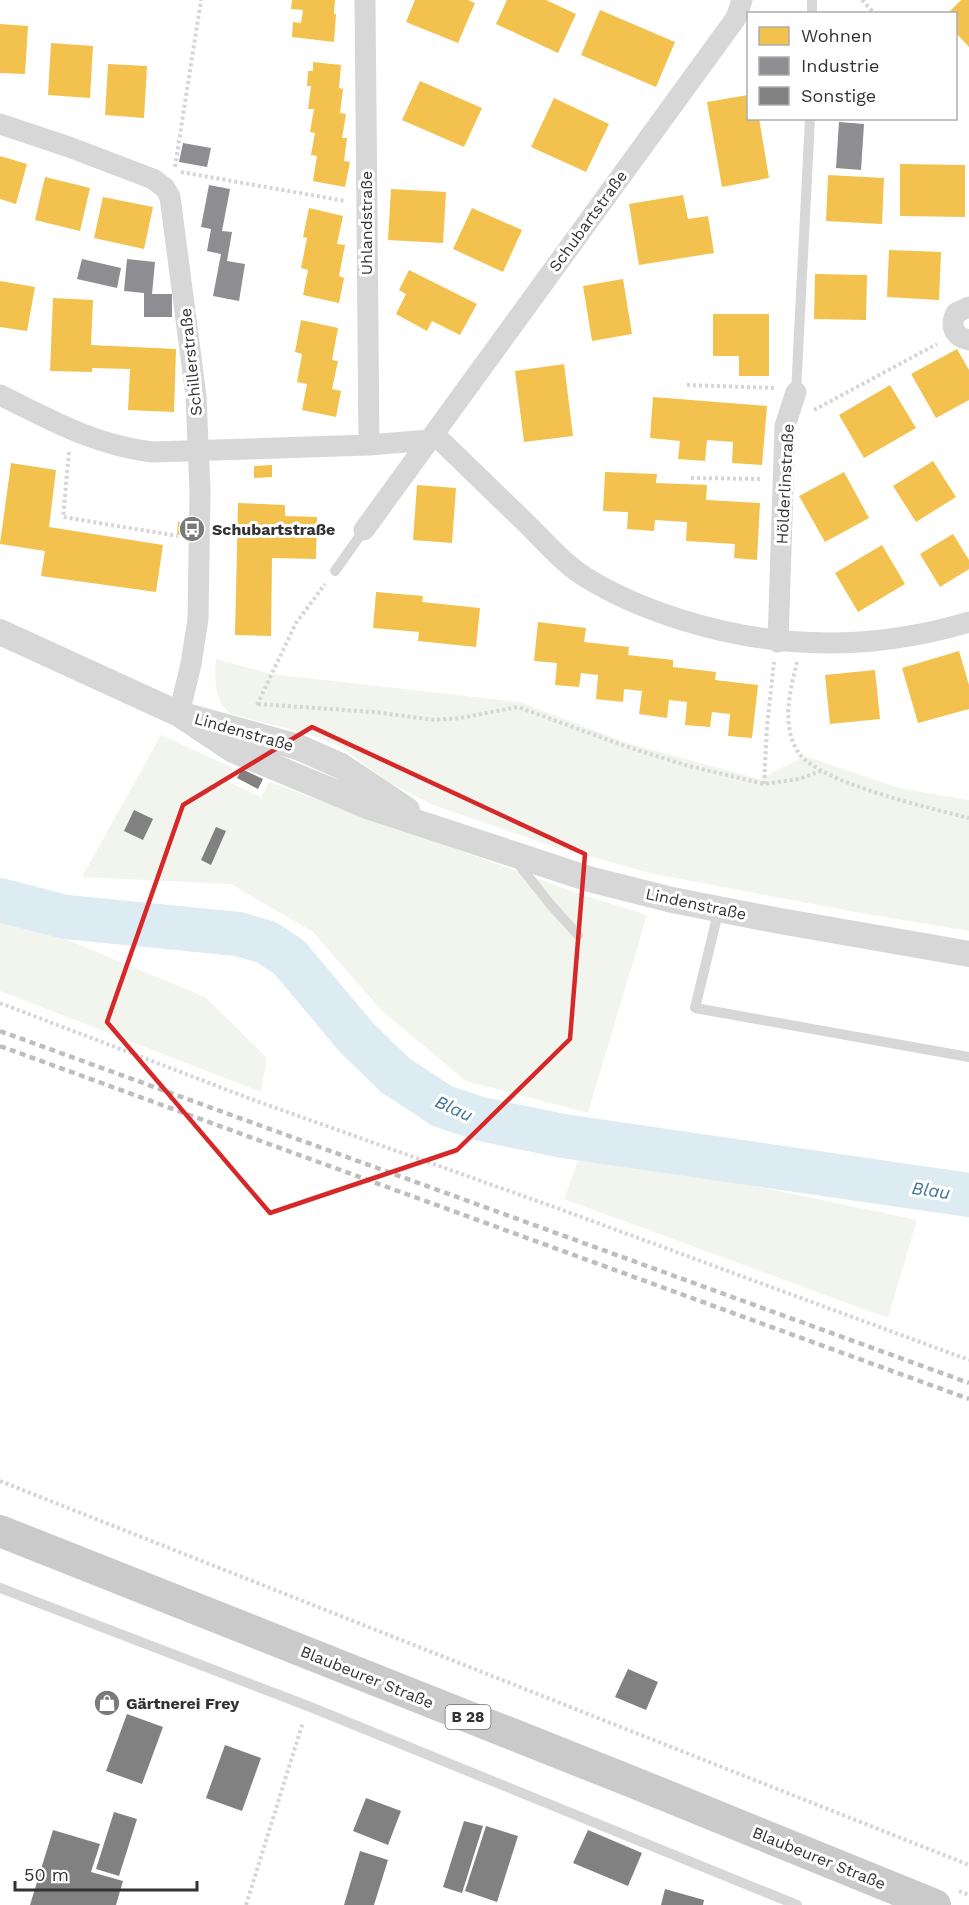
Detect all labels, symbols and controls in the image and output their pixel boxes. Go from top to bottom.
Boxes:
legend [747,12,957,120]
text: Wohnen [801,25,872,46]
text: Industrie [801,55,879,76]
text: Sonstige [801,85,876,106]
street label: Schubartstraße [545,167,631,275]
street label: Uhlandstraße [357,171,376,275]
street label: Schillerstraße [176,307,206,417]
street label: Hölderlinstraße [772,423,798,545]
bus stop icon: Schubartstraße [177,514,207,544]
place label: Schubartstraße [212,520,335,539]
street label: Lindenstraße [192,709,296,755]
street label: Lindenstraße [644,884,748,924]
water label: Blau [432,1091,476,1126]
water label: Blau [910,1177,952,1203]
street label: Blaubeurer Straße [298,1642,436,1712]
shop icon: Gärtnerei Frey [92,1688,122,1718]
place label: Gärtnerei Frey [126,1694,240,1713]
road number: B 28 [446,1705,490,1729]
street label: Blaubeurer Straße [750,1823,888,1893]
scale bar [15,1854,196,1892]
text: 50 m [24,1864,69,1885]

